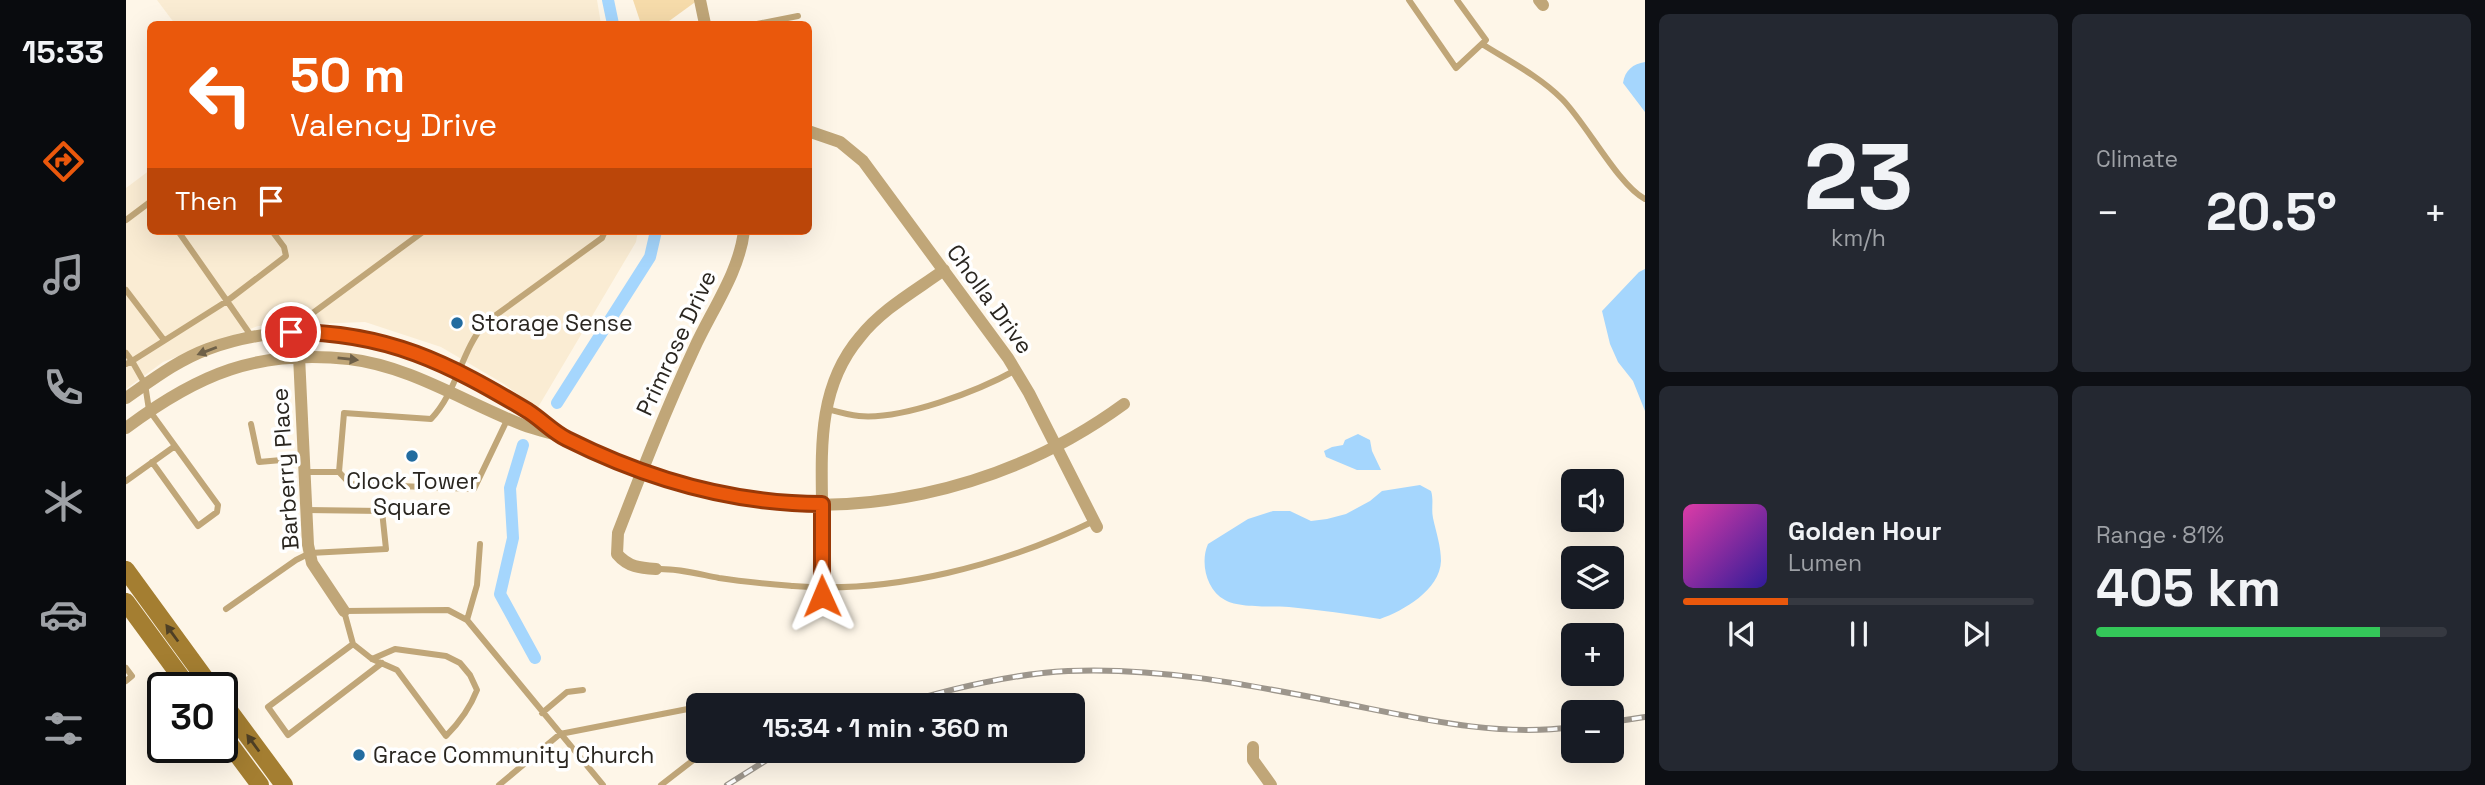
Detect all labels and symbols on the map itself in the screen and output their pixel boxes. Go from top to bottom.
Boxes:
street label: Cholla Drive [940,238,1040,360]
street label: Primrose Drive [629,265,723,421]
pin [261,302,321,362]
place label: Storage Sense [471,308,633,338]
marker: Storage Sense [449,315,465,331]
one-way arrow [196,346,217,357]
one-way arrow [337,354,359,365]
street label: Barberry Place [264,387,306,551]
marker: Clock Tower Square [404,448,420,464]
place label: Clock Tower Square [346,466,478,522]
position arrow [785,559,859,633]
one-way arrow [165,624,179,642]
speed limit sign: 30 [147,672,238,763]
one-way arrow [246,734,260,752]
place label: Grace Community Church [373,740,654,770]
marker: Grace Community Church [351,747,367,763]

